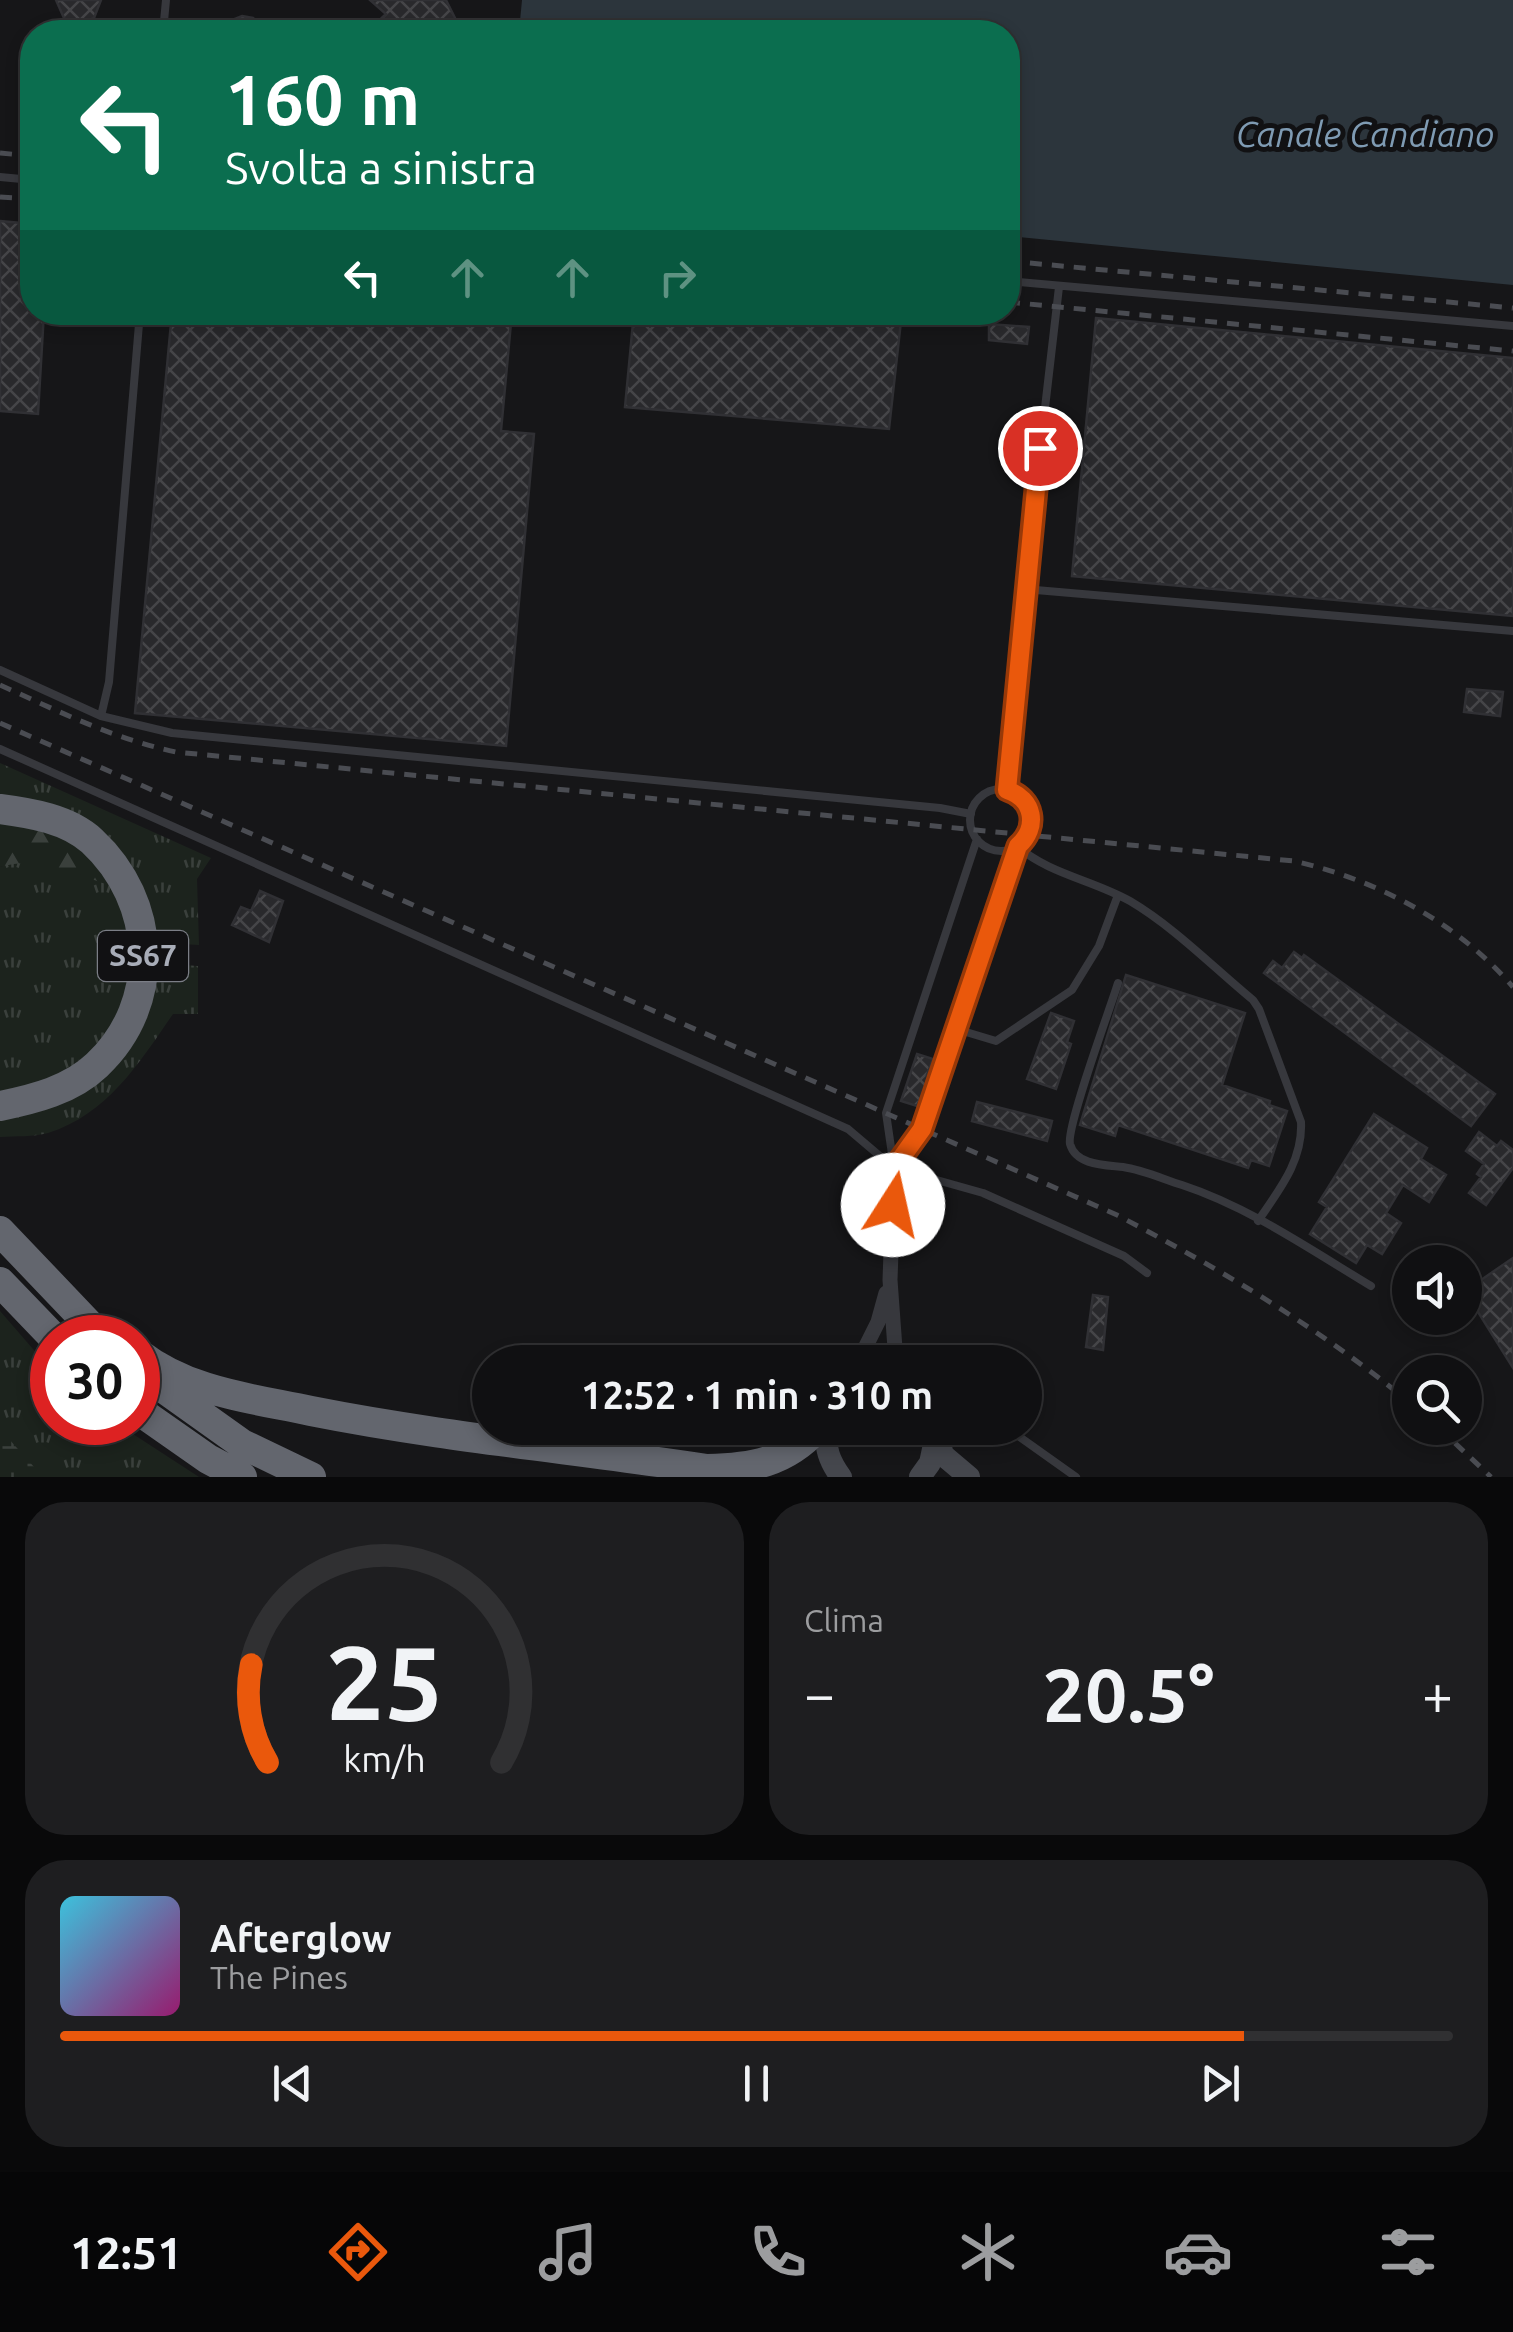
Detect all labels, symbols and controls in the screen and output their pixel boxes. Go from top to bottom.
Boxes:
icon: left [60,60,190,190]
text: 160 m [225,60,420,138]
water label: Canale Candiano [1236,114,1494,154]
text: Svolta a sinistra [225,142,537,193]
icon: left [335,250,390,305]
icon: ahead [440,250,495,305]
icon: ahead [545,250,600,305]
icon: right [650,250,705,305]
pin [998,406,1083,491]
icon: arrive [1013,421,1068,476]
road number: SS67 [98,931,188,981]
position arrow [841,1153,945,1257]
map controls [1392,1245,1482,1445]
button: sound [1392,1245,1482,1335]
speed limit sign: 30 [30,1315,160,1445]
button: search [1392,1355,1482,1445]
text: 12:52 · 1 min · 310 m [581,1374,933,1416]
text: Clima [804,1602,884,1638]
text: 25 [326,1623,443,1740]
text: 20.5° [1043,1652,1214,1736]
text: − [804,1663,835,1724]
text: + [1422,1663,1453,1724]
text: km/h [343,1739,426,1779]
text: Afterglow [210,1917,392,1959]
text: The Pines [210,1959,348,1995]
icon: previous [265,2056,320,2111]
icon: pause [729,2056,784,2111]
icon: next [1193,2056,1248,2111]
icon: directions [323,2217,393,2287]
icon: music [533,2217,603,2287]
icon: phone [743,2217,813,2287]
icon: climate [953,2217,1023,2287]
icon: car [1163,2217,1233,2287]
icon: filters [1373,2217,1443,2287]
text: 12:51 [70,2227,183,2278]

